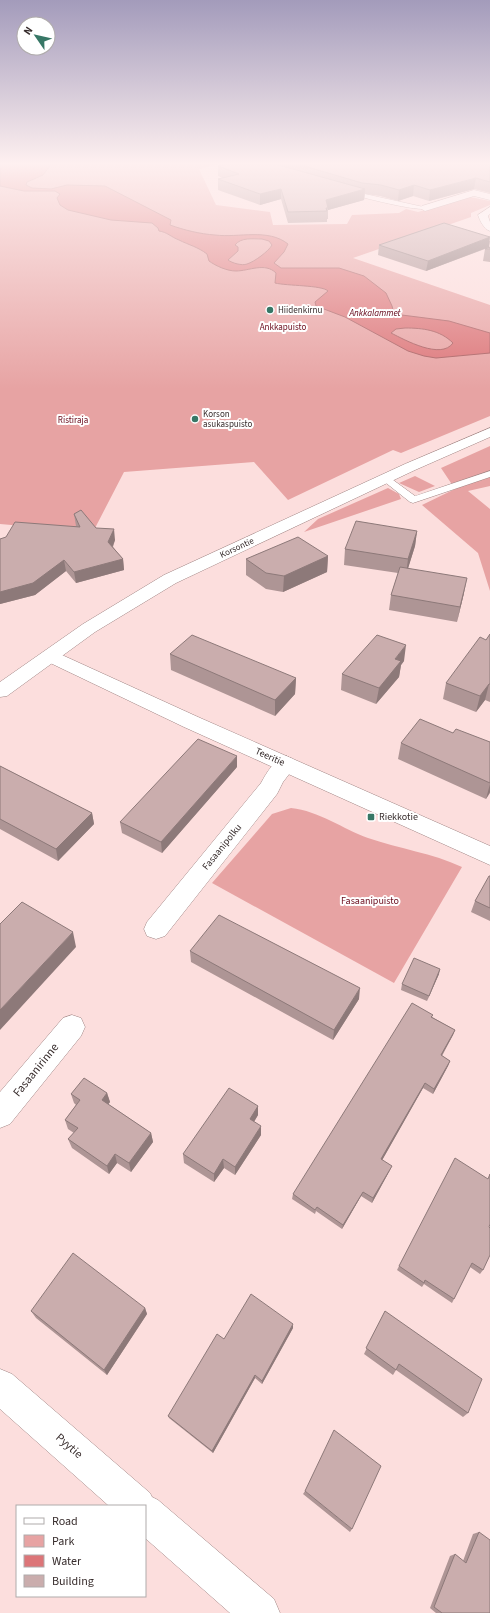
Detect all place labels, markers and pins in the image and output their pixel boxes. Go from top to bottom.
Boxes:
place label: Hiidenkirnu [278,304,322,317]
marker: Hiidenkirnu [265,305,275,315]
place label: Korson asukaspuisto [203,408,252,431]
marker: Korson asukaspuisto [190,414,200,424]
place label: Riekkotie [379,810,418,824]
marker: Riekkotie [366,812,376,822]

